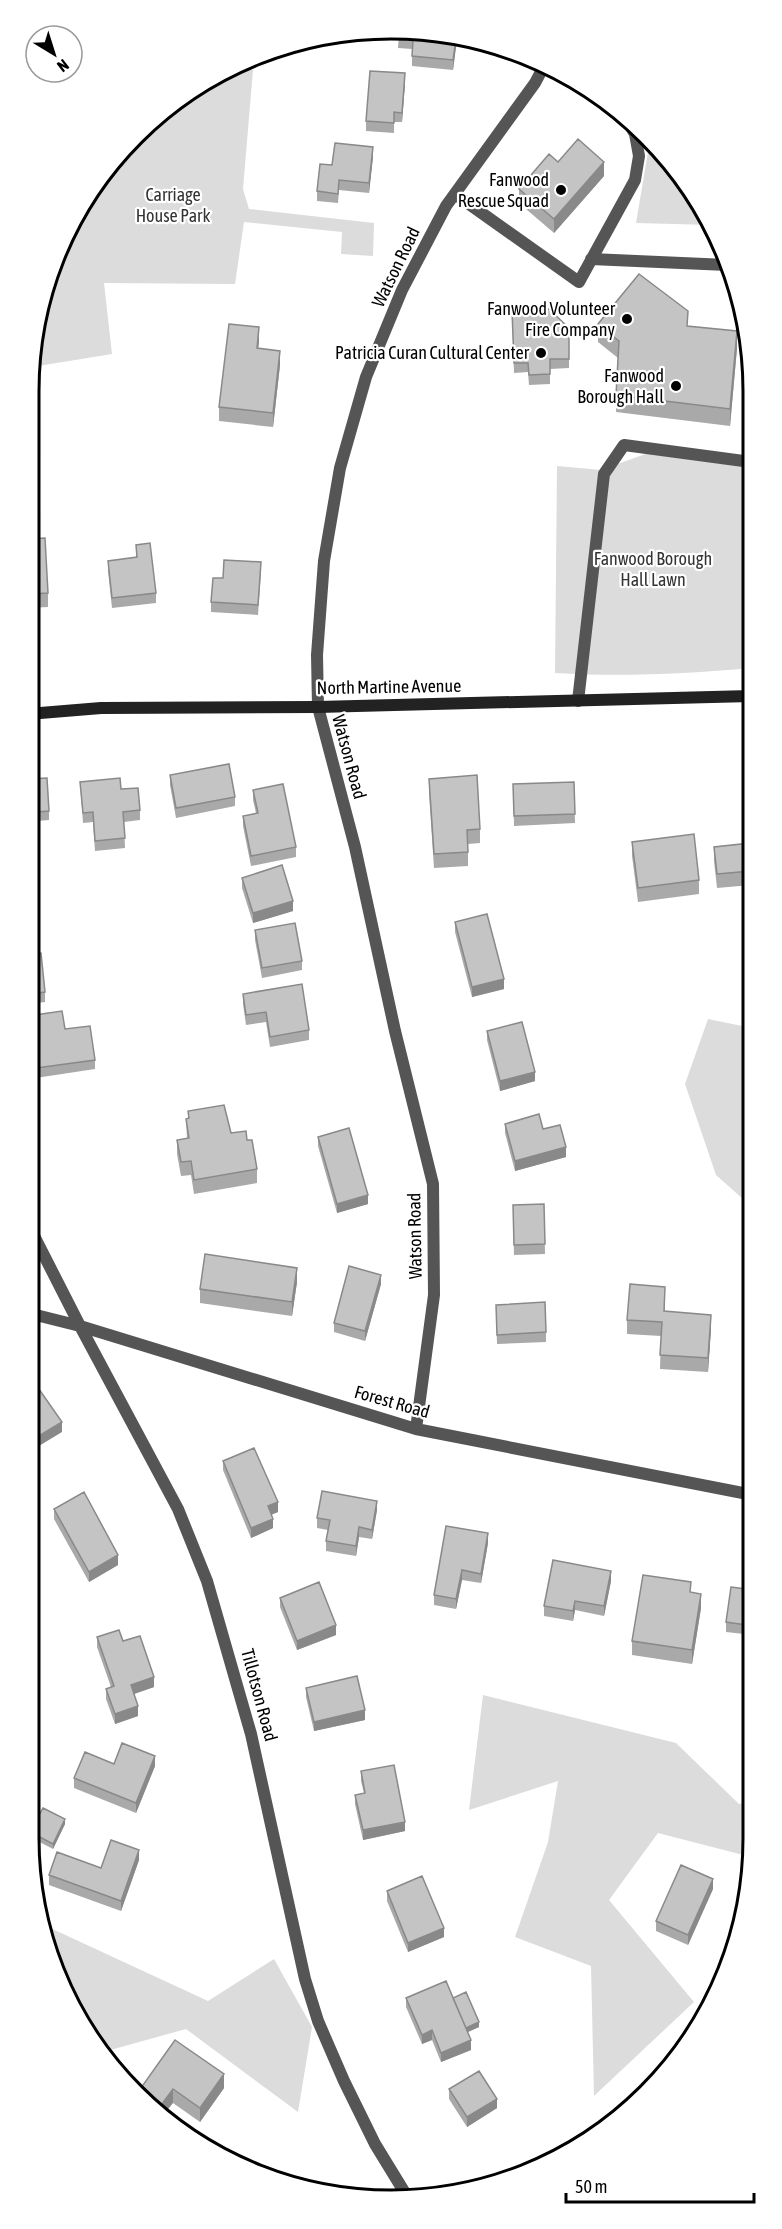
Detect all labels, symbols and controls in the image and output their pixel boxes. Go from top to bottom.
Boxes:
north arrow [24,24,84,84]
text: N [54,56,73,76]
place label: Fanwood Rescue Squad [458,169,549,211]
marker: Fanwood Rescue Squad [554,183,568,197]
park label: Carriage House Park [136,184,210,226]
street label: Watson Road [367,223,424,310]
place label: Fanwood Volunteer Fire Company [487,298,616,340]
marker: Fanwood Volunteer Fire Company [620,312,634,326]
place label: Patricia Curan Cultural Center [335,342,530,363]
marker: Patricia Curan Cultural Center [534,346,548,360]
place label: Fanwood Borough Hall [577,365,664,407]
marker: Fanwood Borough Hall [669,379,683,393]
park label: Fanwood Borough Hall Lawn [594,548,712,590]
street label: North Martine Avenue [316,675,461,698]
street label: Watson Road [328,712,371,801]
street label: Watson Road [403,1193,426,1279]
street label: Forest Road [352,1381,432,1422]
street label: Tillotson Road [237,1646,282,1743]
scale bar [566,2166,754,2204]
text: 50 m [575,2176,607,2197]

